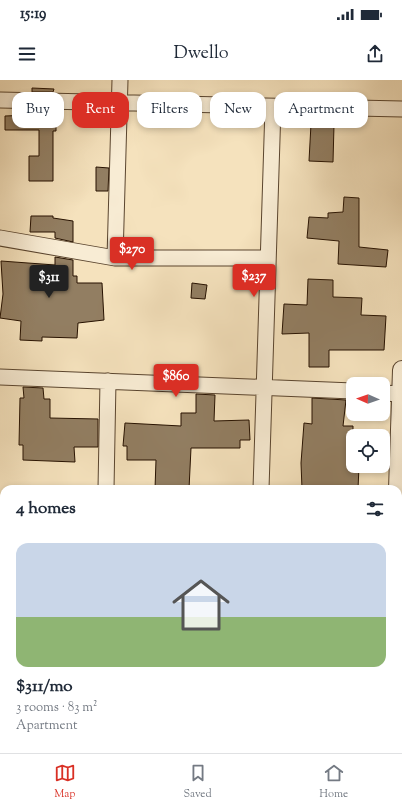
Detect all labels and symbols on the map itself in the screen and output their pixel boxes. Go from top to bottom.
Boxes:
pin: $270 [108,237,156,271]
pin: $237 [230,264,278,298]
pin: $311 [25,265,73,299]
pin: $860 [152,364,200,398]
north arrow [346,377,390,421]

